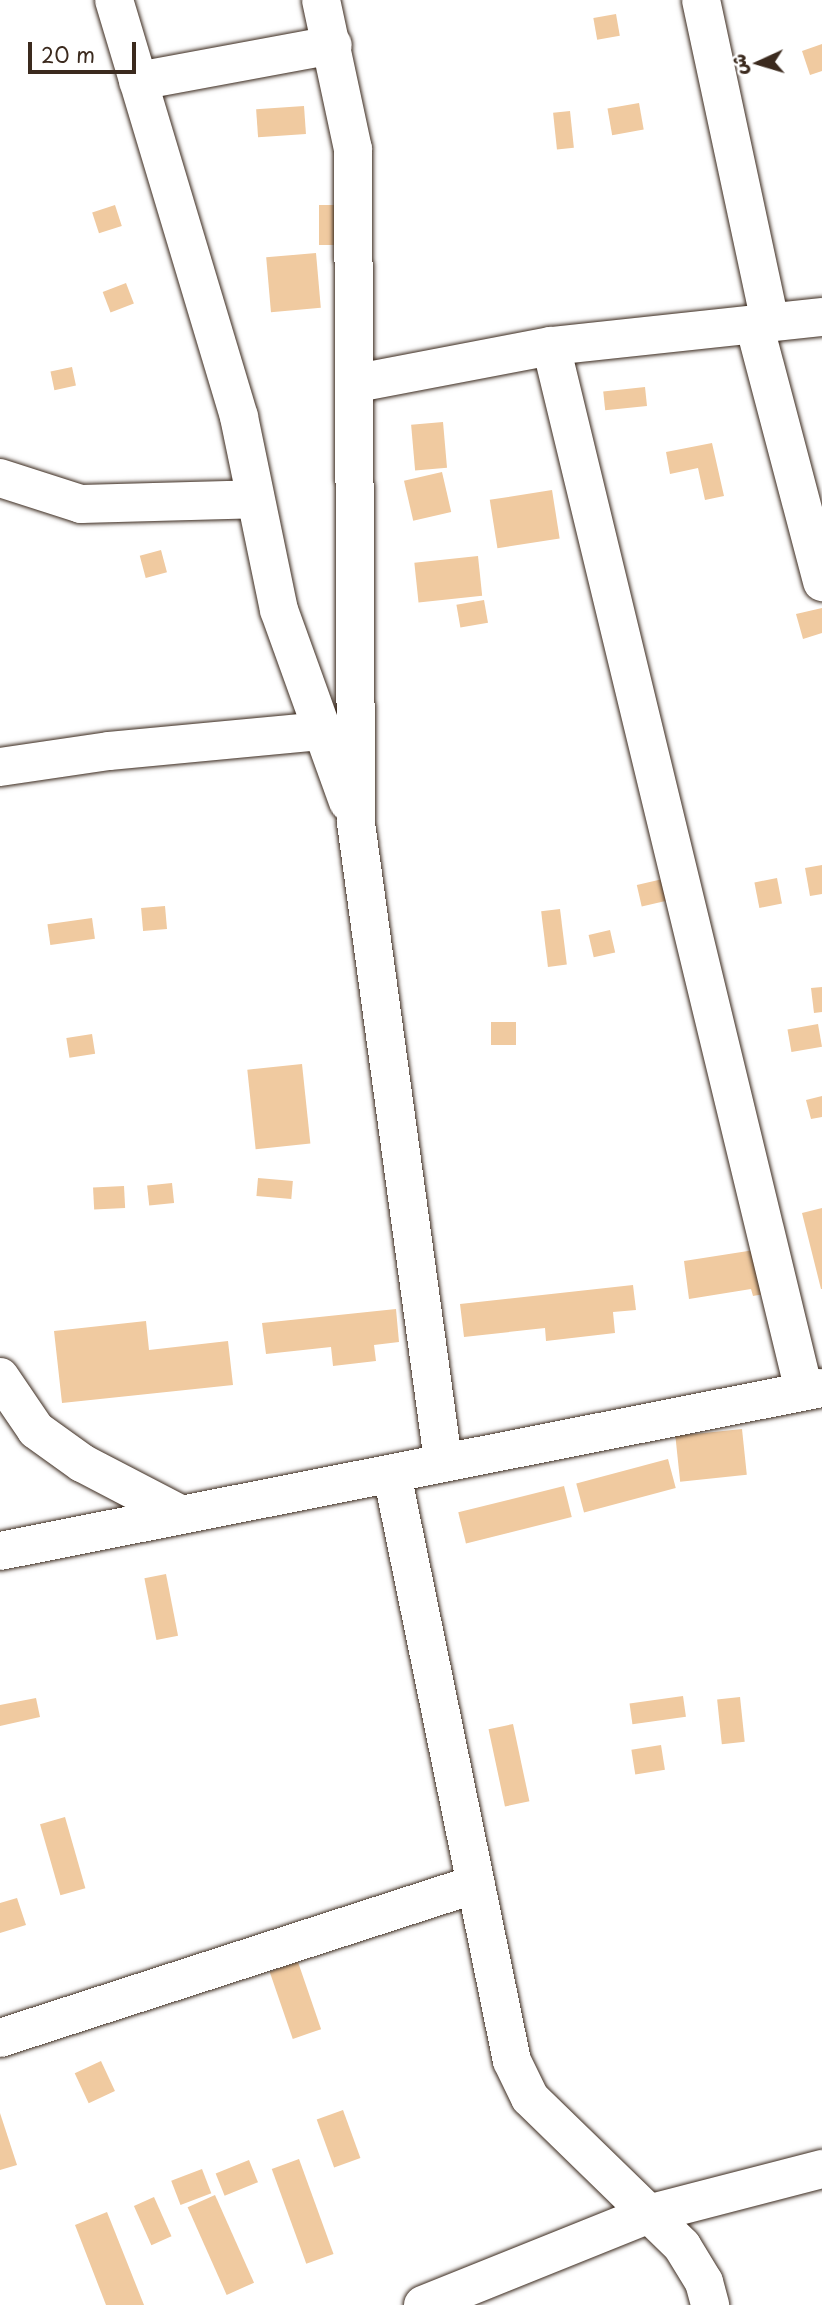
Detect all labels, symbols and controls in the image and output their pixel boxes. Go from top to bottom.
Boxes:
scale bar [32,28,140,72]
north arrow [724,28,794,98]
text: 20 m [41,38,95,70]
text: ش [723,53,753,76]

